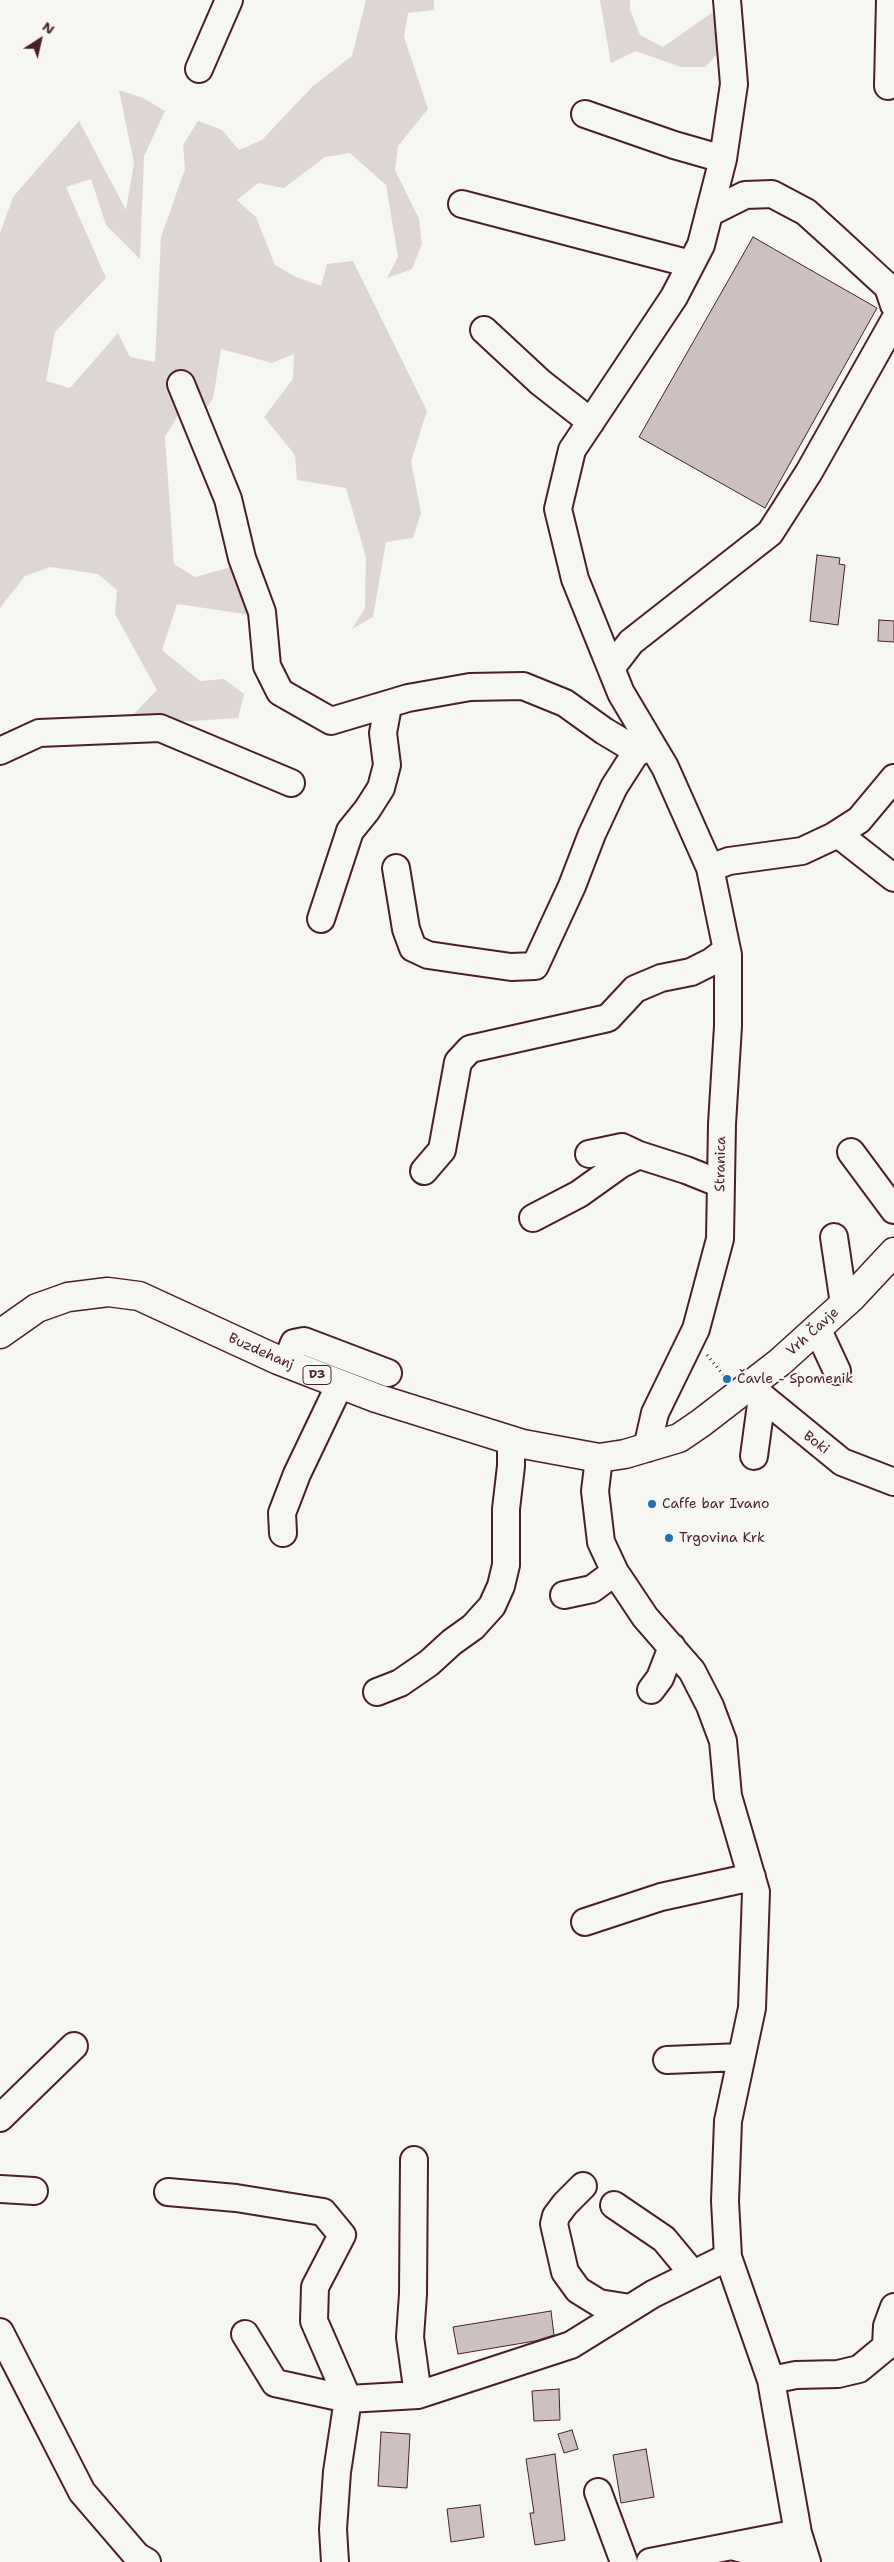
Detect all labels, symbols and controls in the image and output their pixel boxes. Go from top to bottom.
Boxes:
north arrow [15,15,65,65]
text: N [39,17,58,38]
street label: Stranica [712,1136,730,1192]
street label: Vrh Čavje [784,1304,842,1360]
street label: Buzdehanj [226,1330,296,1374]
road number: D3 [303,1366,331,1384]
place label: Čavle - Spomenik [737,1371,853,1387]
marker: Čavle - Spomenik [721,1373,733,1385]
street label: Boki [800,1428,832,1458]
place label: Caffe bar Ivano [662,1496,769,1512]
marker: Caffe bar Ivano [646,1498,658,1510]
place label: Trgovina Krk [679,1530,765,1546]
marker: Trgovina Krk [663,1532,675,1544]

